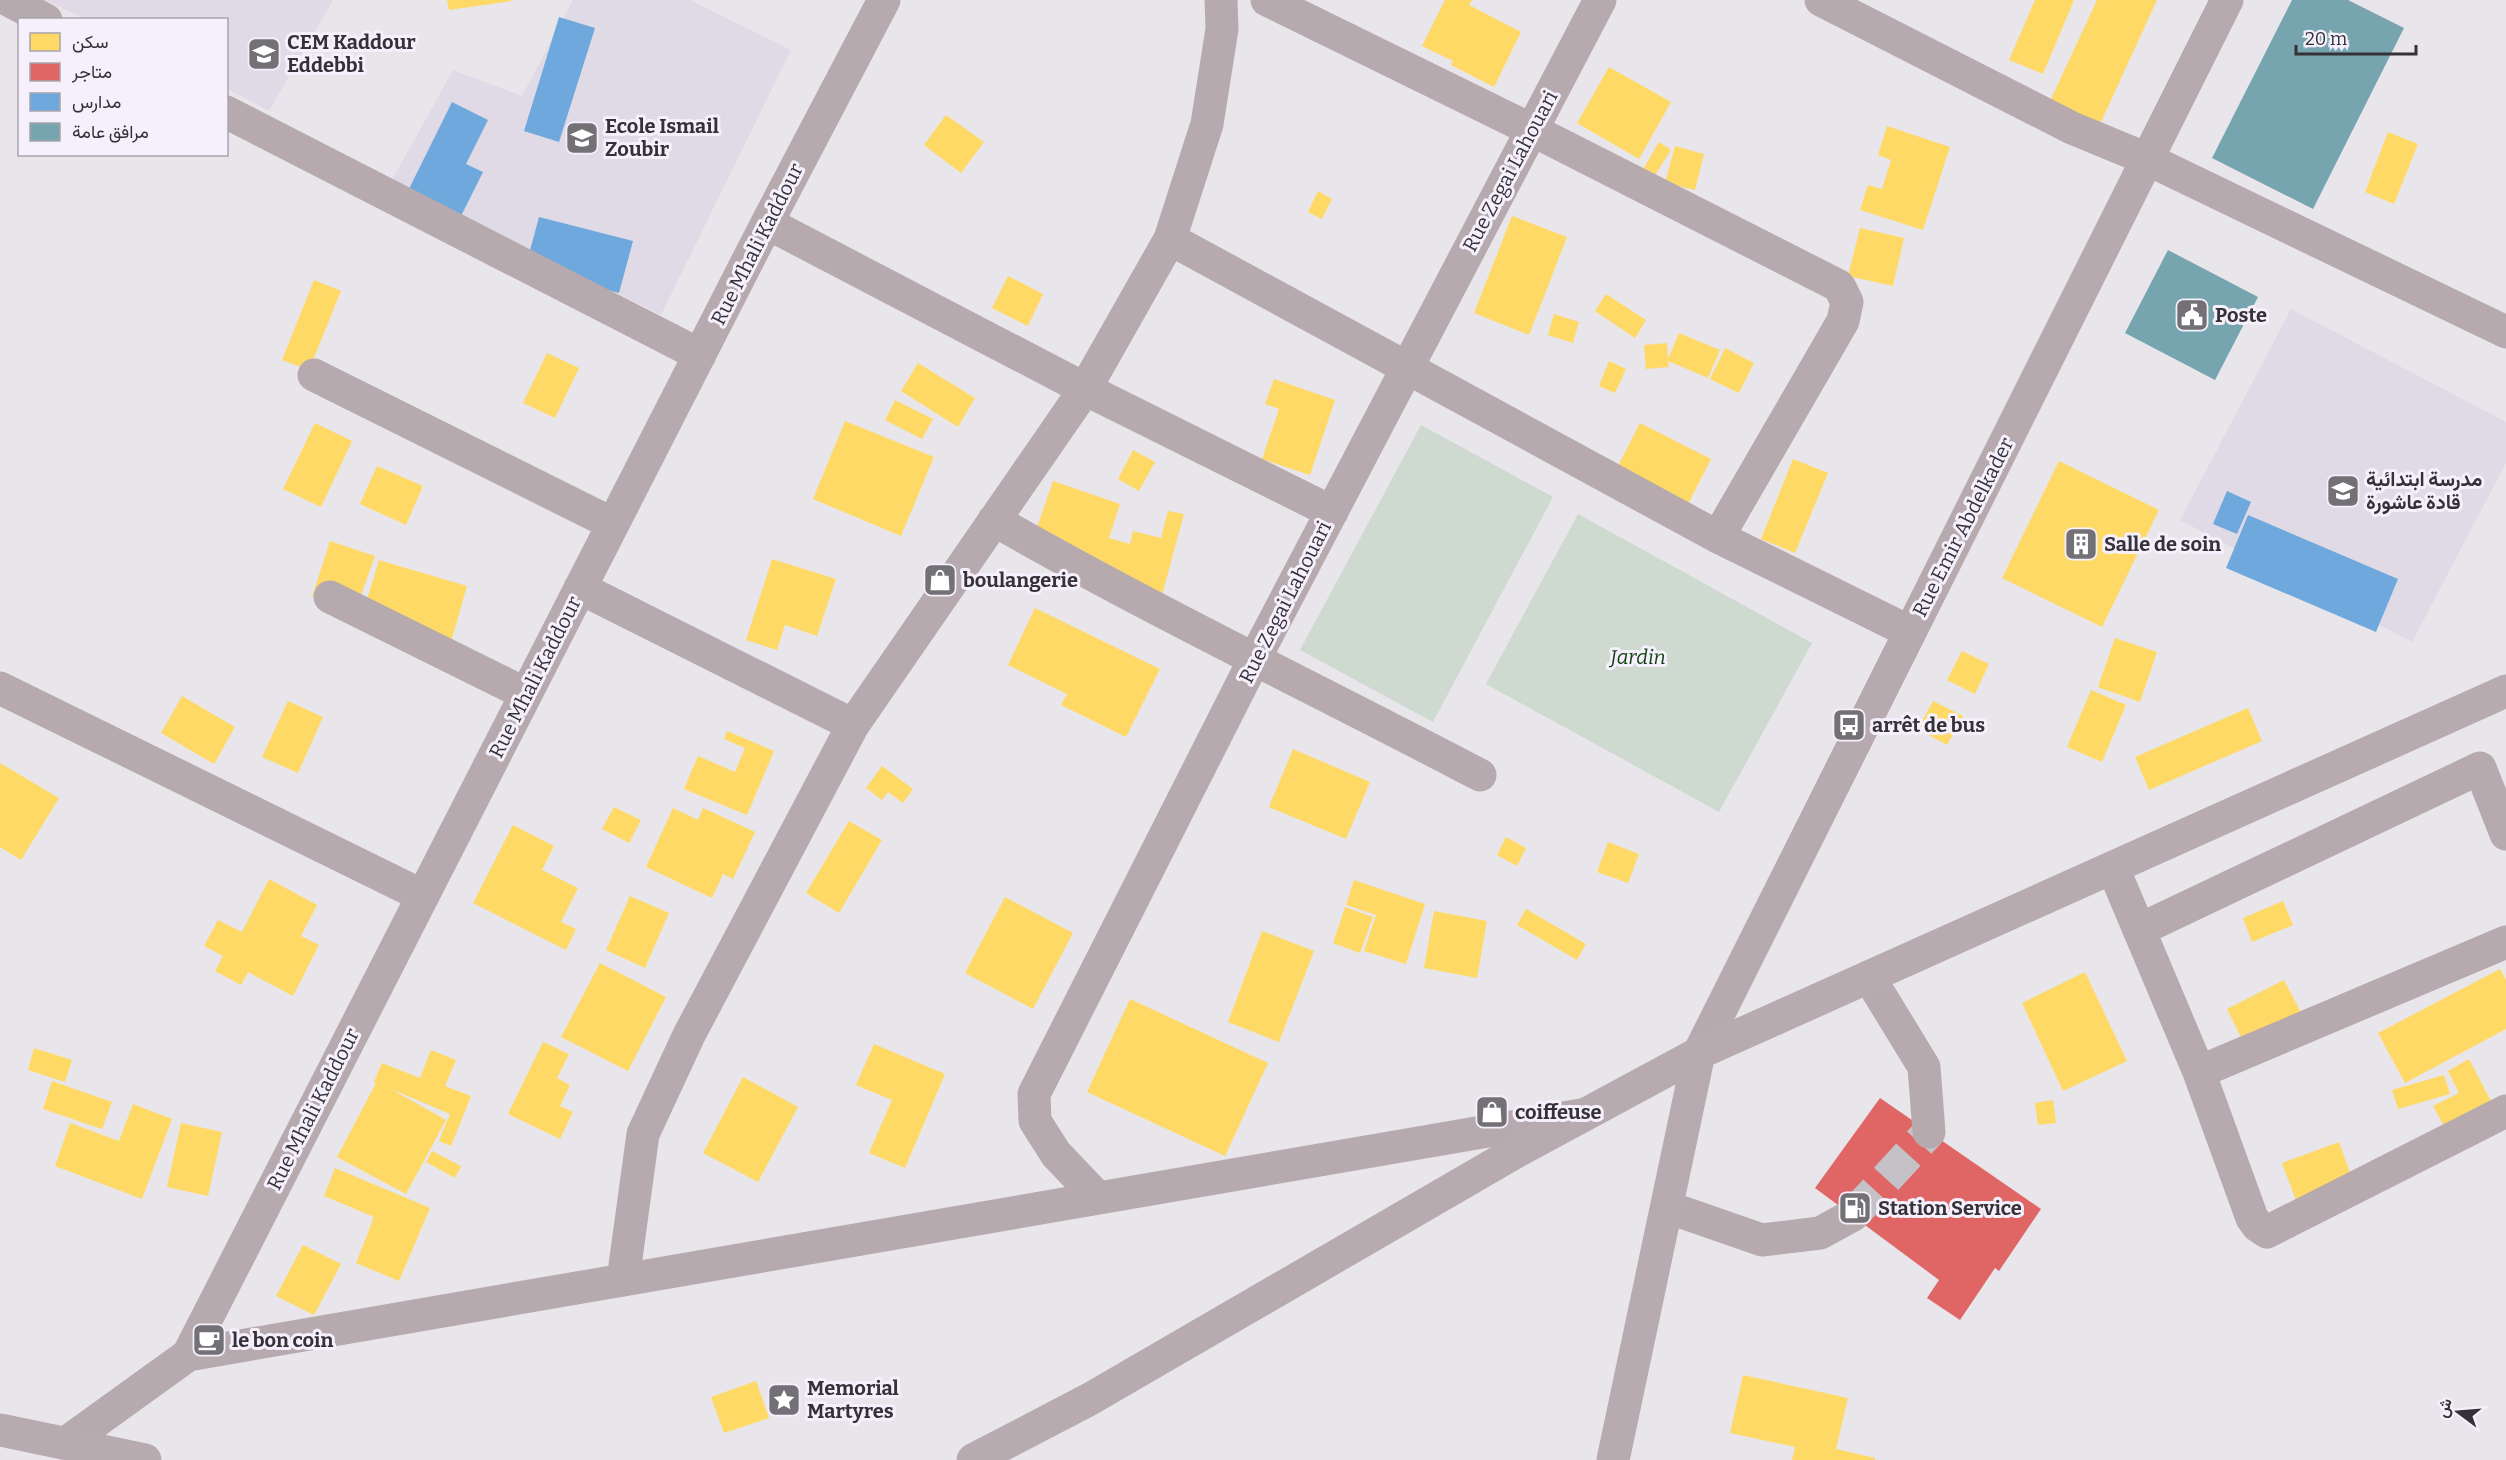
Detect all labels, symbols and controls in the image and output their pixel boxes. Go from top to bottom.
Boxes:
legend [18,18,228,156]
scale bar [2296,18,2416,56]
text: 20 m [2305,28,2347,50]
place label: CEM Kaddour Eddebbi [287,30,416,77]
text: سكن [72,31,108,53]
school or university icon: CEM Kaddour Eddebbi [246,36,282,72]
text: متاجر [71,61,112,83]
street label: Rue Zegai Lahouari [1457,86,1563,255]
text: مدارس [72,91,121,113]
place label: Ecole Ismail Zoubir [605,114,719,161]
school or university icon: Ecole Ismail Zoubir [564,120,600,156]
text: مرافق عامة [72,121,149,143]
street label: Rue Mhali Kaddour [706,159,808,329]
public building icon: Poste [2174,297,2210,333]
place label: Poste [2215,303,2267,327]
street label: Rue Emir Abdelkader [1907,433,2019,621]
place label: مدرسة ابتدائية قادة عاشورة [2366,467,2482,515]
school or university icon: مدرسة ابتدائية قادة عاشورة [2325,473,2361,509]
street label: Rue Zegai Lahouari [1234,517,1336,687]
building icon: Salle de soin [2063,526,2099,562]
place label: Salle de soin [2104,532,2221,556]
shop icon: boulangerie [922,562,958,598]
place label: boulangerie [963,568,1078,592]
street label: Rue Mhali Kaddour [484,592,586,762]
park label: Jardin [1608,645,1666,669]
bus stop icon: arrêt de bus [1831,707,1867,743]
place label: arrêt de bus [1872,713,1985,737]
street label: Rue Mhali Kaddour [262,1024,364,1194]
shop icon: coiffeuse [1474,1094,1510,1130]
place label: coiffeuse [1515,1100,1602,1124]
fuel station icon: Station Service [1837,1190,1873,1226]
place label: Station Service [1878,1196,2022,1220]
cafe icon: le bon coin [191,1322,227,1358]
place label: le bon coin [232,1328,333,1352]
place label: Memorial Martyres [807,1376,899,1423]
place icon: Memorial Martyres [766,1382,802,1418]
north arrow [2428,1382,2488,1442]
text: ش [2432,1396,2456,1420]

